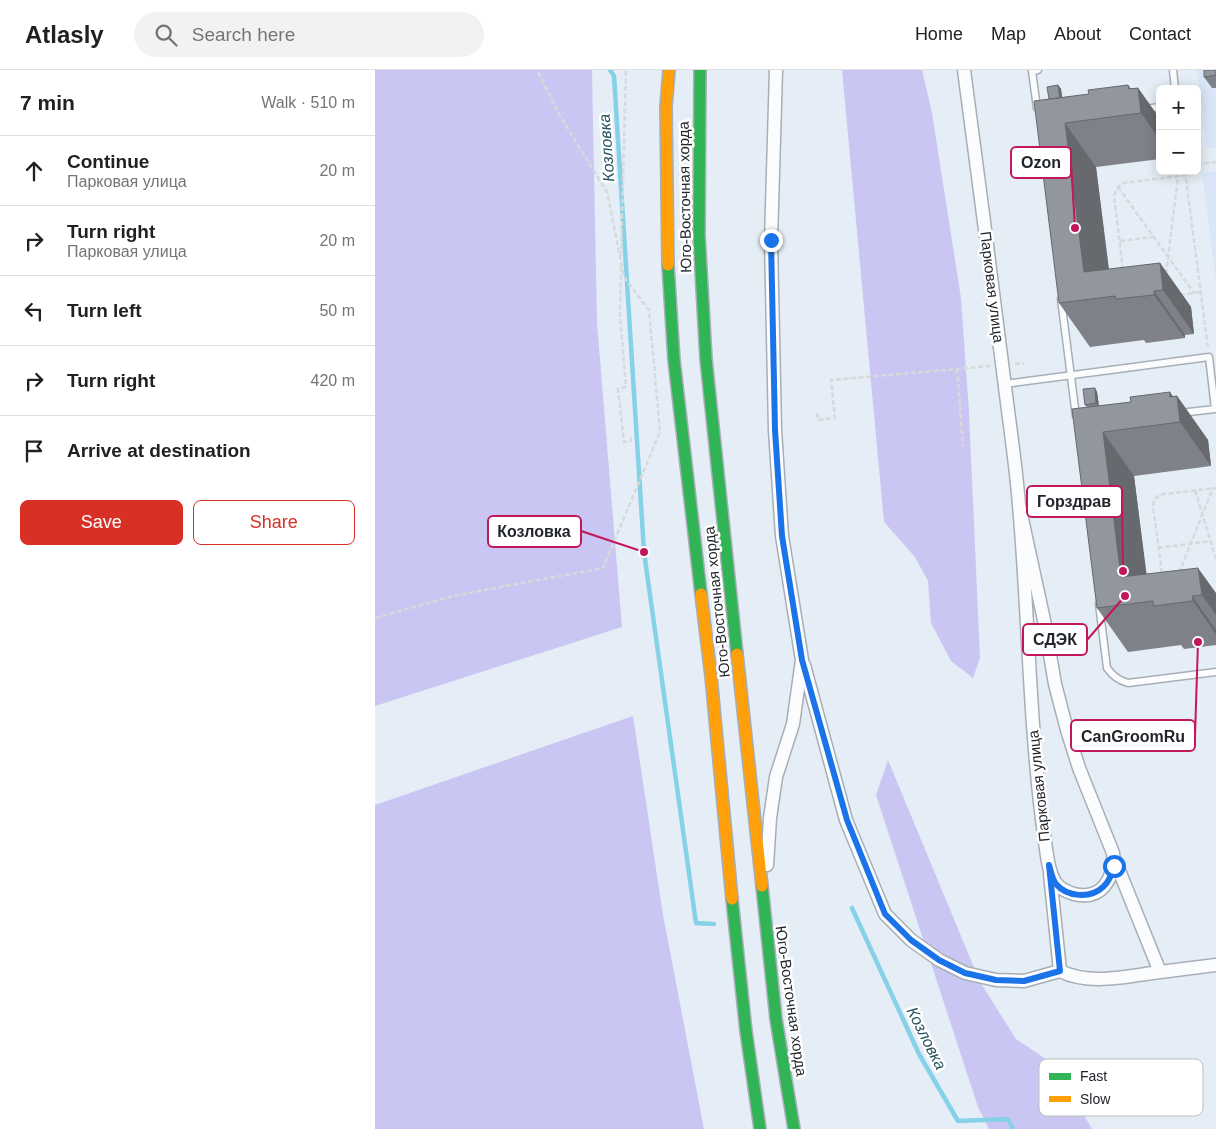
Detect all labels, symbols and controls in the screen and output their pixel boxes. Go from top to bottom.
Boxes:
search box [134,12,484,57]
text: Atlasly [25,21,104,48]
icon: search [152,21,180,49]
text: Search here [192,24,295,45]
text: Home [915,24,963,44]
text: Map [991,24,1026,44]
text: About [1054,24,1101,44]
text: Contact [1129,24,1191,44]
map controls [1156,85,1201,175]
button: + [1156,85,1201,130]
text: 7 min [20,91,75,114]
text: Walk · 510 m [261,94,355,111]
water label: Козловка [596,113,617,182]
street label: Юго-Восточная хорда [675,120,694,273]
button: − [1156,130,1201,175]
callout: Ozon [1011,147,1071,178]
text: Continue [67,151,149,172]
text: Ozon [1021,154,1061,171]
icon: ahead [20,157,48,185]
text: 20 m [319,162,355,179]
text: Парковая улица [67,173,187,190]
text: Turn right [67,221,155,242]
icon: right [20,227,48,255]
route end [760,229,783,252]
street label: Парковая улица [977,230,1008,344]
text: 20 m [319,232,355,249]
text: Парковая улица [67,243,187,260]
icon: left [20,297,48,325]
text: Turn left [67,300,142,321]
text: 50 m [319,302,355,319]
icon: right [20,367,48,395]
text: Turn right [67,370,155,391]
text: 420 m [311,372,355,389]
icon: arrive [20,437,48,465]
text: Arrive at destination [67,440,251,461]
callout: Горздрав [1027,486,1122,517]
text: Горздрав [1037,493,1111,510]
button: Save [20,500,183,545]
button: Share [193,500,355,545]
callout: Козловка [488,516,581,547]
text: Козловка [497,523,571,540]
street label: Юго-Восточная хорда [700,525,733,678]
callout: СДЭК [1023,624,1087,655]
text: СДЭК [1033,631,1077,648]
callout: CanGroomRu [1071,720,1195,751]
text: CanGroomRu [1081,728,1185,745]
street label: Парковая улица [1024,729,1053,843]
route start [1103,855,1126,878]
street label: Юго-Восточная хорда [773,925,811,1078]
water label: Козловка [904,1004,950,1072]
legend [1039,1059,1203,1116]
text: Fast [1080,1068,1107,1084]
text: Slow [1080,1091,1111,1107]

